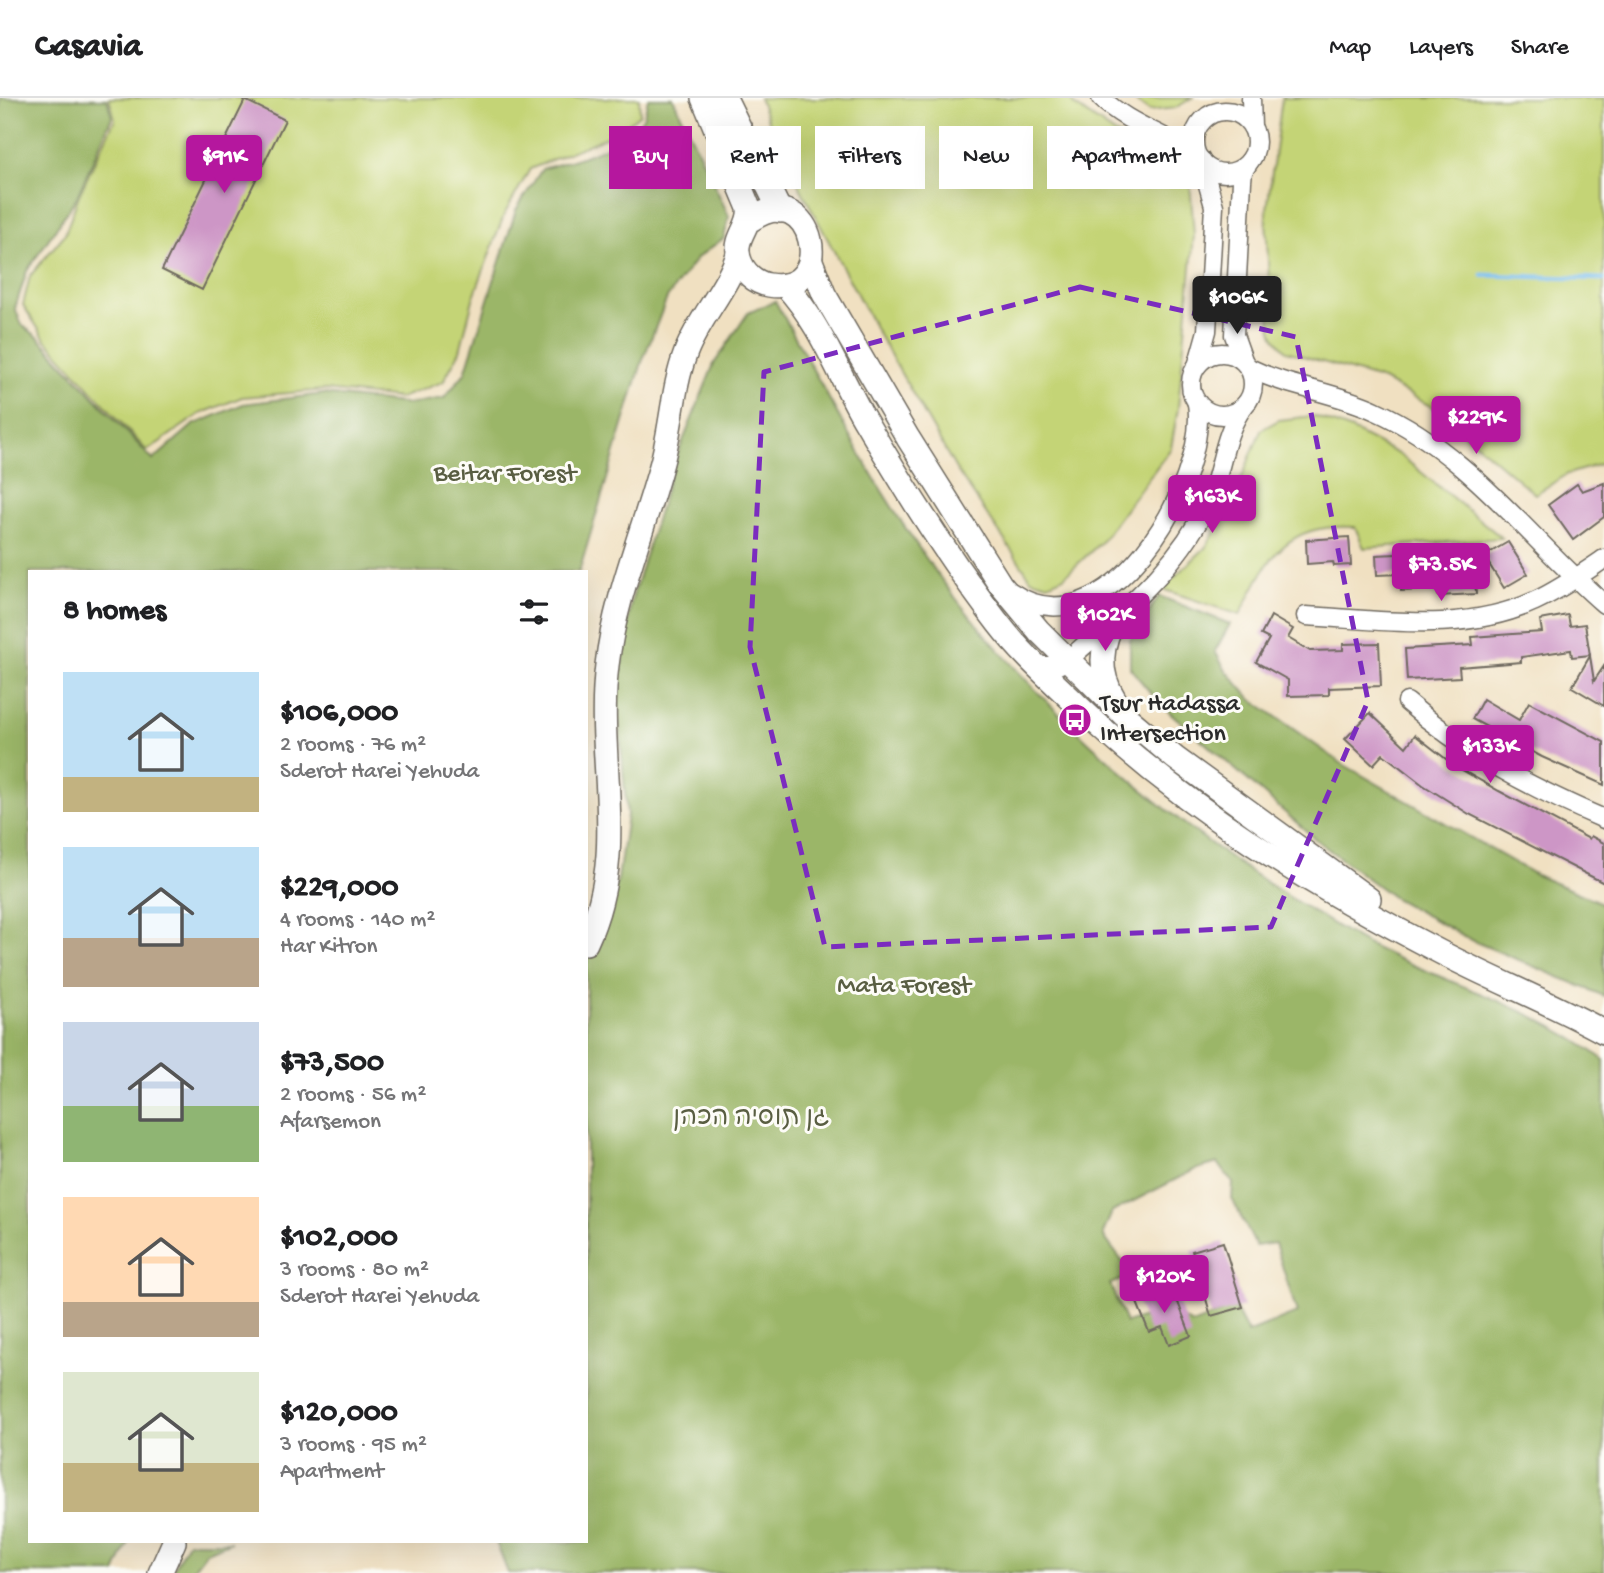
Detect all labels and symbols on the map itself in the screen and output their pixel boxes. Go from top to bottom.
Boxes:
pin: $91K [183,136,265,195]
pin: $106K [1188,276,1286,336]
pin: $229K [1427,396,1525,456]
park label: Beitar Forest [433,460,579,491]
pin: $163K [1163,476,1261,535]
pin: $73.5K [1384,544,1498,603]
pin: $102K [1056,594,1154,653]
place label: Tsur Hadassa Intersection [1098,690,1241,751]
bus stop icon: Tsur Hadassa Intersection [1056,701,1094,739]
pin: $133K [1441,726,1539,785]
park label: Mata Forest [837,972,973,1003]
park label: גן תוסיה הכהן [673,1104,829,1135]
pin: $120K [1115,1256,1213,1315]

